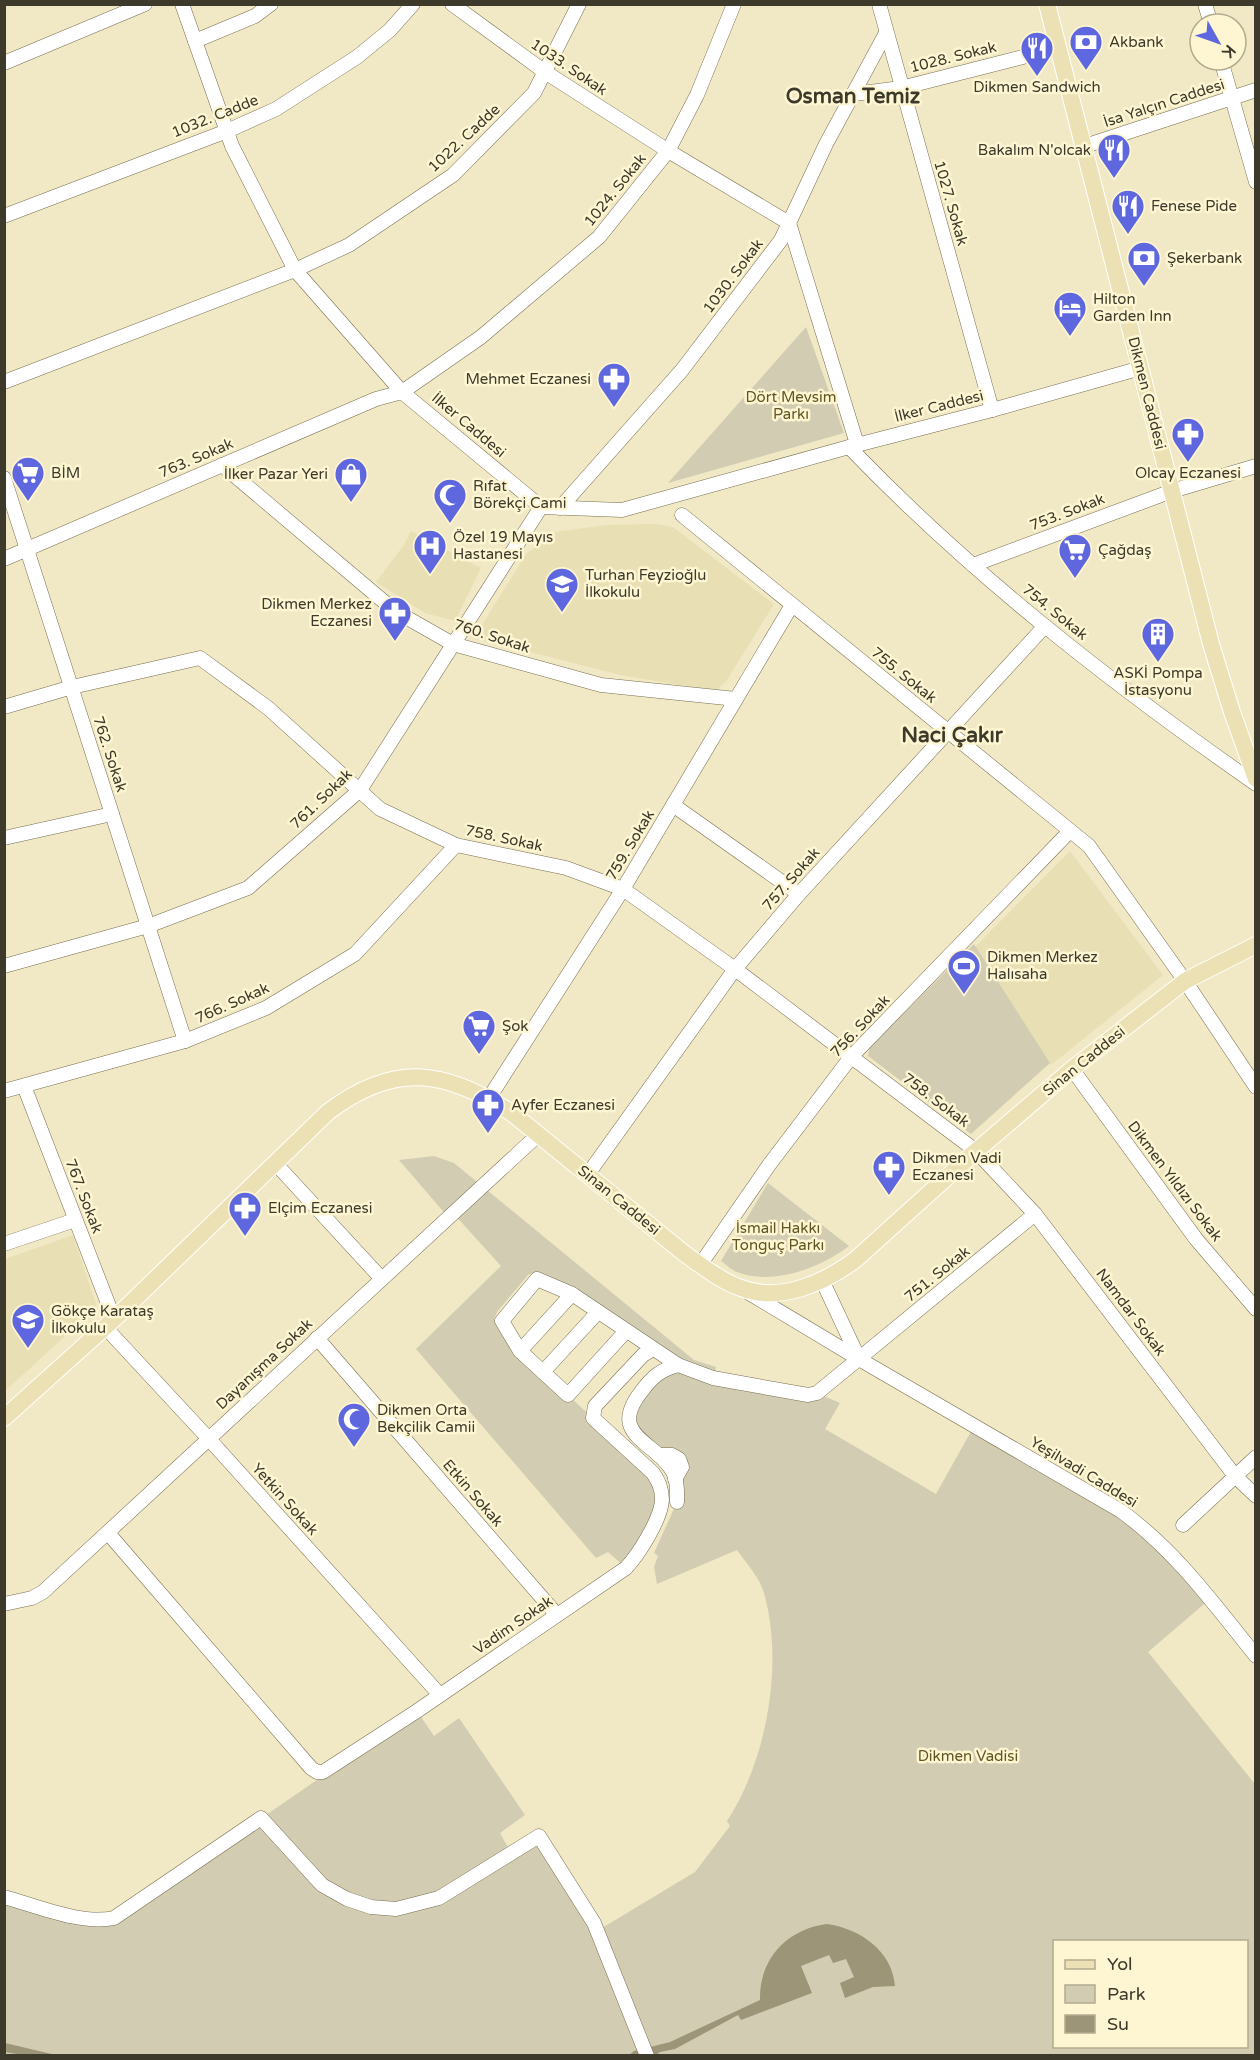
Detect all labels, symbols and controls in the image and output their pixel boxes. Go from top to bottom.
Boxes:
north arrow [1188,12,1248,72]
bank icon: Akbank [1068,24,1104,71]
restaurant icon: Dikmen Sandwich [1019,30,1055,77]
place label: Akbank [1109,33,1163,51]
street label: 1033. Sokak [527,35,611,99]
street label: 1028. Sokak [908,38,998,76]
text: K [1217,40,1240,62]
street label: İsa Yalçın Caddesi [1101,75,1227,131]
place label: Dikmen Sandwich [973,78,1101,96]
district label: Osman Temiz [786,84,921,109]
street label: 1032. Cadde [169,90,261,142]
street label: 1022. Cadde [424,100,504,176]
restaurant icon: Bakalım N'olcak [1096,132,1132,179]
place label: Bakalım N'olcak [978,141,1091,159]
street label: 1024. Sokak [580,150,650,230]
street label: 1027. Sokak [930,158,972,248]
restaurant icon: Fenese Pide [1110,188,1146,235]
place label: Fenese Pide [1151,197,1237,215]
street label: 1030. Sokak [699,235,767,317]
bank icon: Şekerbank [1126,240,1162,287]
place label: Şekerbank [1167,249,1242,267]
hotel icon: Hilton Garden Inn [1052,290,1088,337]
place label: Hilton Garden Inn [1093,290,1172,325]
street label: Dikmen Caddesi [1124,335,1170,451]
pharmacy icon: Mehmet Eczanesi [596,361,632,408]
place label: Mehmet Eczanesi [465,370,591,388]
street label: İlker Caddesi [893,386,985,426]
park label: Dört Mevsim Parkı [746,388,836,423]
street label: İlker Caddesi [428,389,510,461]
pharmacy icon: Olcay Eczanesi [1170,416,1206,463]
street label: 763. Sokak [156,434,236,482]
supermarket icon: BİM [10,455,46,502]
shop icon: İlker Pazar Yeri [333,456,369,503]
place label: BİM [51,464,80,482]
place label: Olcay Eczanesi [1135,464,1241,482]
place label: İlker Pazar Yeri [224,465,328,483]
mosque icon: Rıfat Börekçi Cami [432,477,468,524]
place label: Rıfat Börekçi Cami [473,477,566,512]
street label: 753. Sokak [1027,489,1107,535]
hospital icon: Özel 19 Mayıs Hastanesi [412,528,448,575]
place label: Özel 19 Mayıs Hastanesi [453,528,553,563]
supermarket icon: Çağdaş [1057,532,1093,579]
place label: Çağdaş [1098,541,1151,559]
school or university icon: Turhan Feyzioğlu İlkokulu [544,566,580,613]
place label: Turhan Feyzioğlu İlkokulu [585,566,706,601]
street label: 754. Sokak [1019,580,1091,644]
place label: Dikmen Merkez Eczanesi [261,595,372,630]
pharmacy icon: Dikmen Merkez Eczanesi [377,595,413,642]
street label: 760. Sokak [452,615,532,657]
building icon: ASKİ Pompa İstasyonu [1140,616,1176,663]
street label: 755. Sokak [868,643,940,707]
place label: ASKİ Pompa İstasyonu [1113,664,1203,699]
street label: 762. Sokak [89,714,131,794]
district label: Naci Çakır [901,723,1004,748]
street label: 761. Sokak [286,765,356,833]
street label: 759. Sokak [602,806,658,884]
street label: 758. Sokak [463,821,545,855]
street label: 757. Sokak [759,844,823,914]
sports icon: Dikmen Merkez Halısaha [946,948,982,995]
place label: Dikmen Merkez Halısaha [987,948,1098,983]
street label: 766. Sokak [192,979,272,1027]
street label: 756. Sokak [826,991,894,1061]
supermarket icon: Şok [461,1008,497,1055]
place label: Şok [502,1017,529,1035]
street label: Sinan Caddesi [1039,1022,1129,1100]
street label: 758. Sokak [899,1069,973,1131]
pharmacy icon: Ayfer Eczanesi [470,1087,506,1134]
place label: Ayfer Eczanesi [511,1096,615,1114]
street label: Dikmen Yıldızı Sokak [1124,1117,1226,1245]
pharmacy icon: Dikmen Vadi Eczanesi [871,1149,907,1196]
place label: Dikmen Vadi Eczanesi [912,1149,1002,1184]
street label: 767. Sokak [62,1156,106,1236]
street label: Sinan Caddesi [574,1161,664,1239]
pharmacy icon: Elçim Eczanesi [227,1190,263,1237]
place label: Elçim Eczanesi [268,1199,373,1217]
park label: İsmail Hakkı Tonguç Parkı [732,1219,824,1254]
street label: 751. Sokak [901,1242,973,1306]
street label: Namdar Sokak [1092,1265,1170,1359]
school or university icon: Gökçe Karataş İlkokulu [10,1302,46,1349]
place label: Gökçe Karataş İlkokulu [51,1302,154,1337]
street label: Dayanışma Sokak [212,1315,316,1413]
mosque icon: Dikmen Orta Bekçilik Camii [336,1401,372,1448]
place label: Dikmen Orta Bekçilik Camii [377,1401,475,1436]
street label: Yeşilvadi Caddesi [1027,1433,1141,1511]
street label: Etkin Sokak [439,1456,507,1530]
street label: Yetkin Sokak [248,1459,322,1539]
street label: Vadim Sokak [470,1592,556,1658]
park label: Dikmen Vadisi [918,1747,1018,1765]
legend [1053,1940,1248,2048]
text: Yol [1107,1953,1133,1975]
text: Park [1107,1983,1146,2005]
text: Su [1107,2013,1129,2035]

